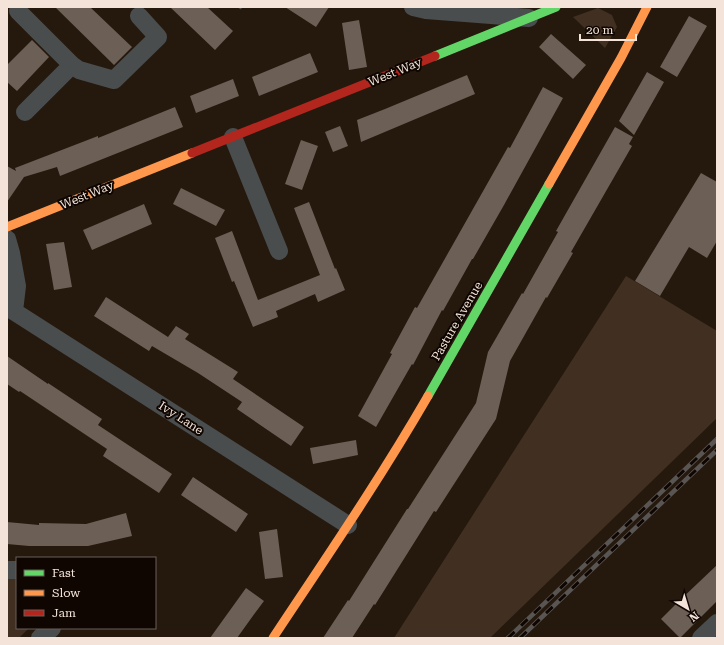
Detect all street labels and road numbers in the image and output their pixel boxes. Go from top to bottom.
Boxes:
street label: West Way [366,55,425,89]
street label: West Way [58,178,117,212]
street label: Pasture Avenue [429,279,486,363]
street label: Ivy Lane [156,398,206,438]

